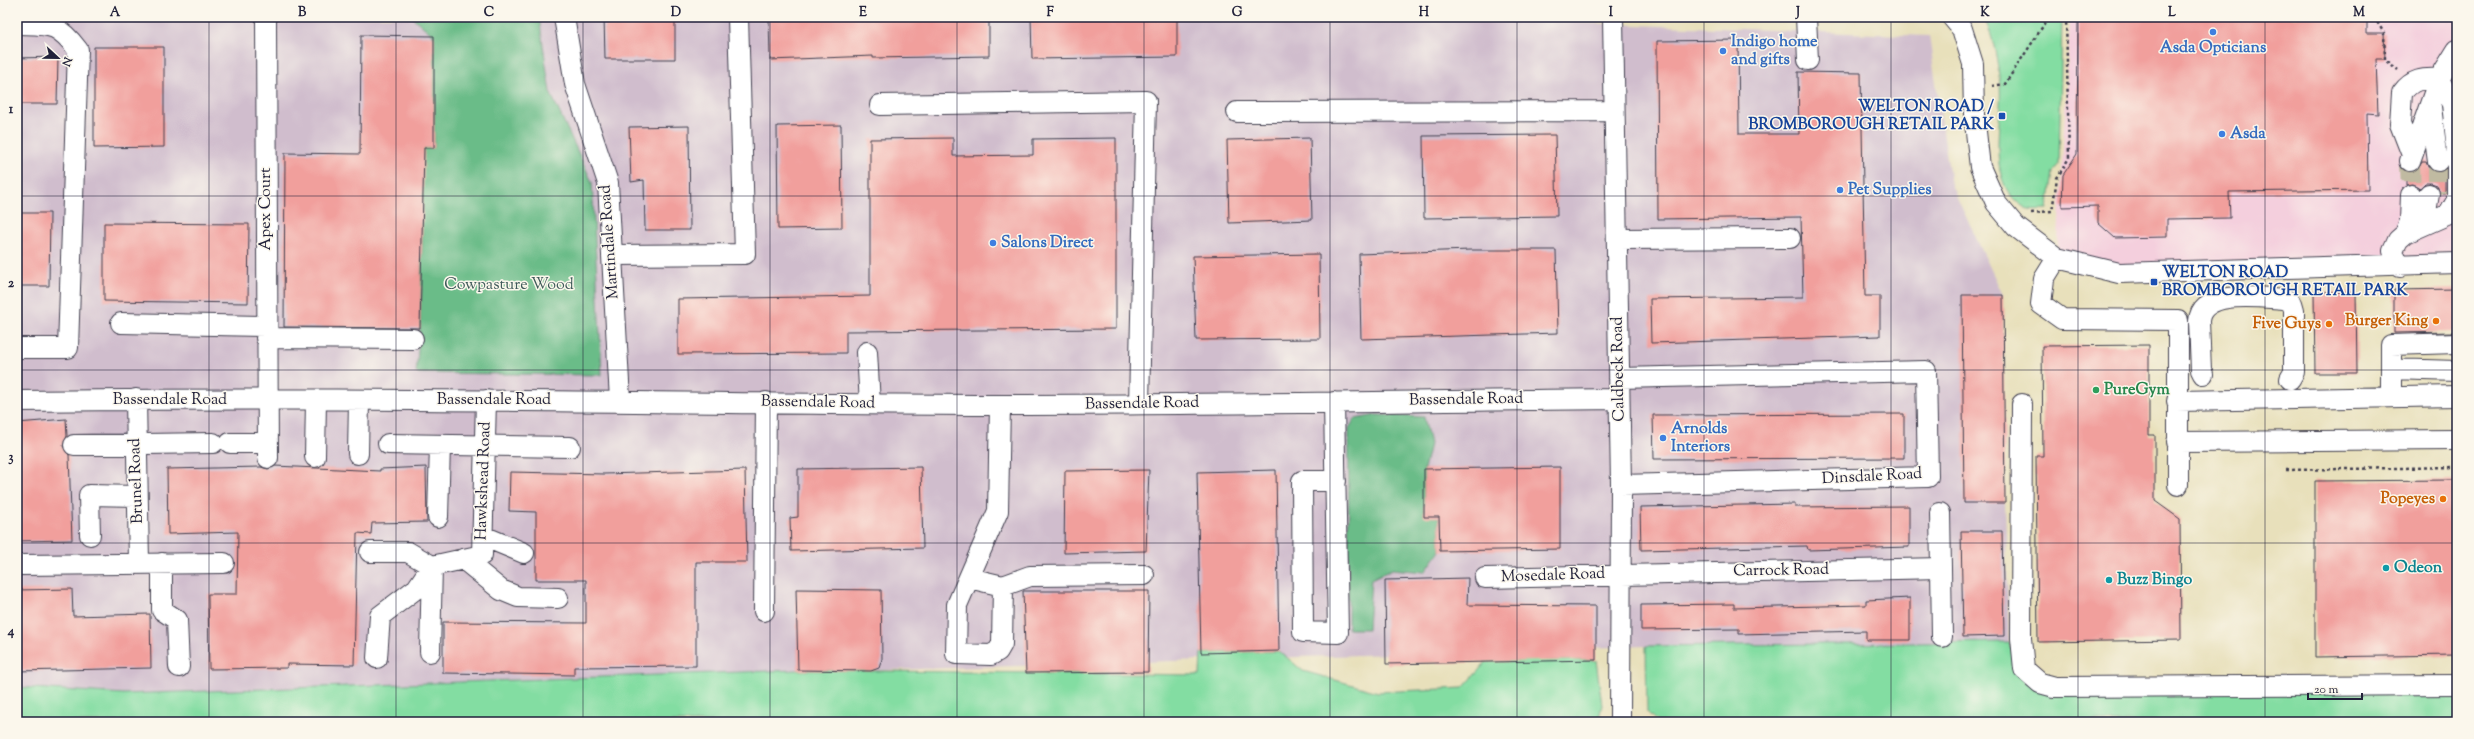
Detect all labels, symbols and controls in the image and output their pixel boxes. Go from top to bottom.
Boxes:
text: A [110,4,121,22]
text: B [298,4,307,22]
text: C [484,4,494,22]
text: D [671,4,681,22]
text: E [859,4,867,22]
text: F [1046,4,1054,22]
text: G [1232,4,1243,22]
text: H [1419,4,1430,22]
text: I [1609,4,1614,22]
text: J [1795,4,1800,22]
text: K [1980,4,1990,22]
text: L [2168,4,2176,22]
text: M [2353,4,2365,22]
marker: Asda Opticians [2208,27,2218,37]
place label: Indigo home and gifts [1731,31,1818,72]
place label: Asda Opticians [2160,37,2266,60]
north arrow [38,38,78,78]
marker: Indigo home and gifts [1718,46,1728,56]
text: N [57,53,76,69]
place label: WELTON ROAD / BROMBOROUGH RETAIL PARK [1748,96,1994,137]
text: 1 [9,101,14,119]
marker: WELTON ROAD / BROMBOROUGH RETAIL PARK [1997,111,2007,121]
place label: Asda [2230,123,2266,146]
marker: Asda [2217,129,2227,139]
street label: Apex Court [255,167,278,251]
place label: Pet Supplies [1848,179,1932,202]
street label: Martindale Road [595,184,625,300]
marker: Pet Supplies [1835,185,1845,195]
place label: Salons Direct [1001,232,1094,255]
marker: Salons Direct [988,238,998,248]
place label: WELTON ROAD BROMBOROUGH RETAIL PARK [2162,262,2408,303]
park label: Cowpasture Wood [444,274,574,297]
text: 2 [8,275,15,293]
marker: WELTON ROAD BROMBOROUGH RETAIL PARK [2149,277,2159,287]
place label: Burger King [2345,310,2428,333]
place label: Five Guys [2253,313,2321,336]
street label: Caldbeck Road [1607,316,1631,422]
marker: Burger King [2431,316,2441,326]
marker: Five Guys [2324,319,2334,329]
place label: PureGym [2104,379,2171,402]
marker: PureGym [2091,385,2101,395]
street label: Bassendale Road [1409,388,1523,412]
street label: Bassendale Road [113,389,227,412]
street label: Bassendale Road [437,389,551,412]
street label: Bassendale Road [761,391,875,415]
street label: Bassendale Road [1085,392,1199,416]
place label: Arnolds Interiors [1671,418,1730,459]
street label: Hawkshead Road [470,421,498,541]
marker: Arnolds Interiors [1658,433,1668,443]
street label: Brunel Road [124,438,150,524]
text: 3 [8,449,14,467]
street label: Dinsdale Road [1821,463,1923,491]
place label: Popeyes [2381,488,2435,511]
marker: Popeyes [2438,494,2448,504]
place label: Odeon [2394,557,2443,580]
street label: Carrock Road [1733,559,1829,583]
street label: Mosedale Road [1500,563,1606,589]
marker: Odeon [2381,563,2391,573]
place label: Buzz Bingo [2117,569,2192,592]
marker: Buzz Bingo [2104,575,2114,585]
text: 4 [7,623,15,641]
scale bar [2308,675,2362,701]
text: 20 m [2314,681,2339,699]

